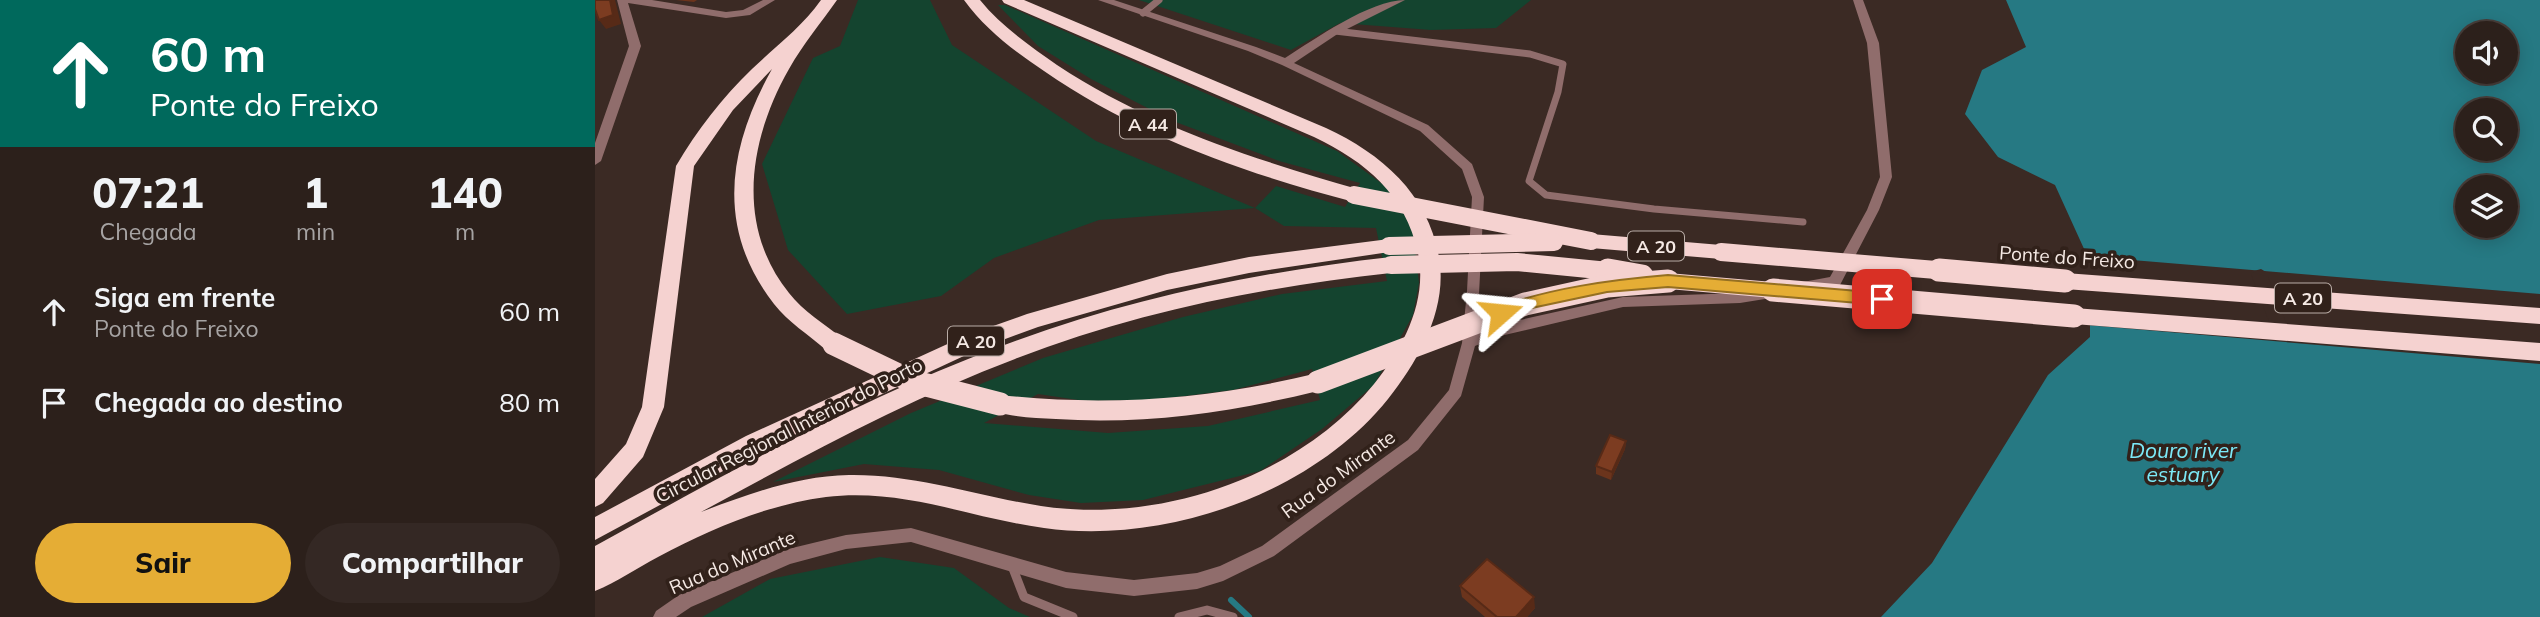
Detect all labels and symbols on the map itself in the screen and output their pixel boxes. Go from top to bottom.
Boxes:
road number: A 44 [1120,110,1176,139]
road number: A 20 [1628,232,1684,260]
street label: Ponte do Freixo [1998,240,2136,274]
pin [1852,269,1912,329]
position arrow [1464,276,1538,350]
road number: A 20 [2275,284,2331,312]
road number: A 20 [948,326,1004,356]
street label: Circular Regional Interior do Porto [651,352,927,508]
street label: Rua do Mirante [1276,425,1400,523]
water label: Douro river estuary [2129,437,2238,487]
street label: Rua do Mirante [665,525,799,599]

